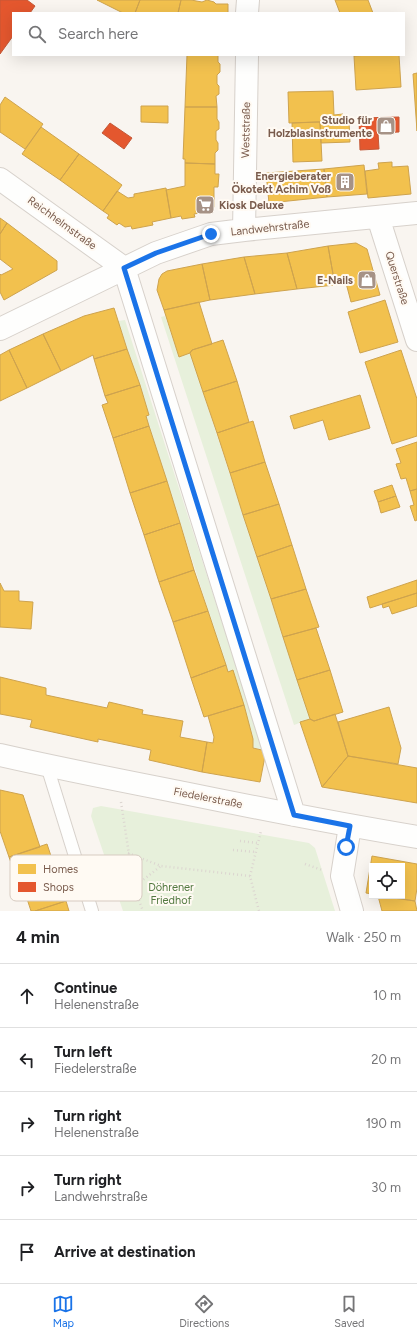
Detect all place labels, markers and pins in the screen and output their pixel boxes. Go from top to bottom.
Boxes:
place label: Studio für Holzblasinstrumente [268,114,373,140]
shop icon: Studio für Holzblasinstrumente [375,115,397,137]
place label: Energieberater Ökotekt Achim Voß [231,170,332,196]
building icon: Energieberater Ökotekt Achim Voß [334,171,356,193]
supermarket icon: Kiosk Deluxe [194,194,216,216]
place label: Kiosk Deluxe [219,199,284,212]
shop icon: E-Nails [356,269,378,291]
place label: E-Nails [317,274,353,287]

